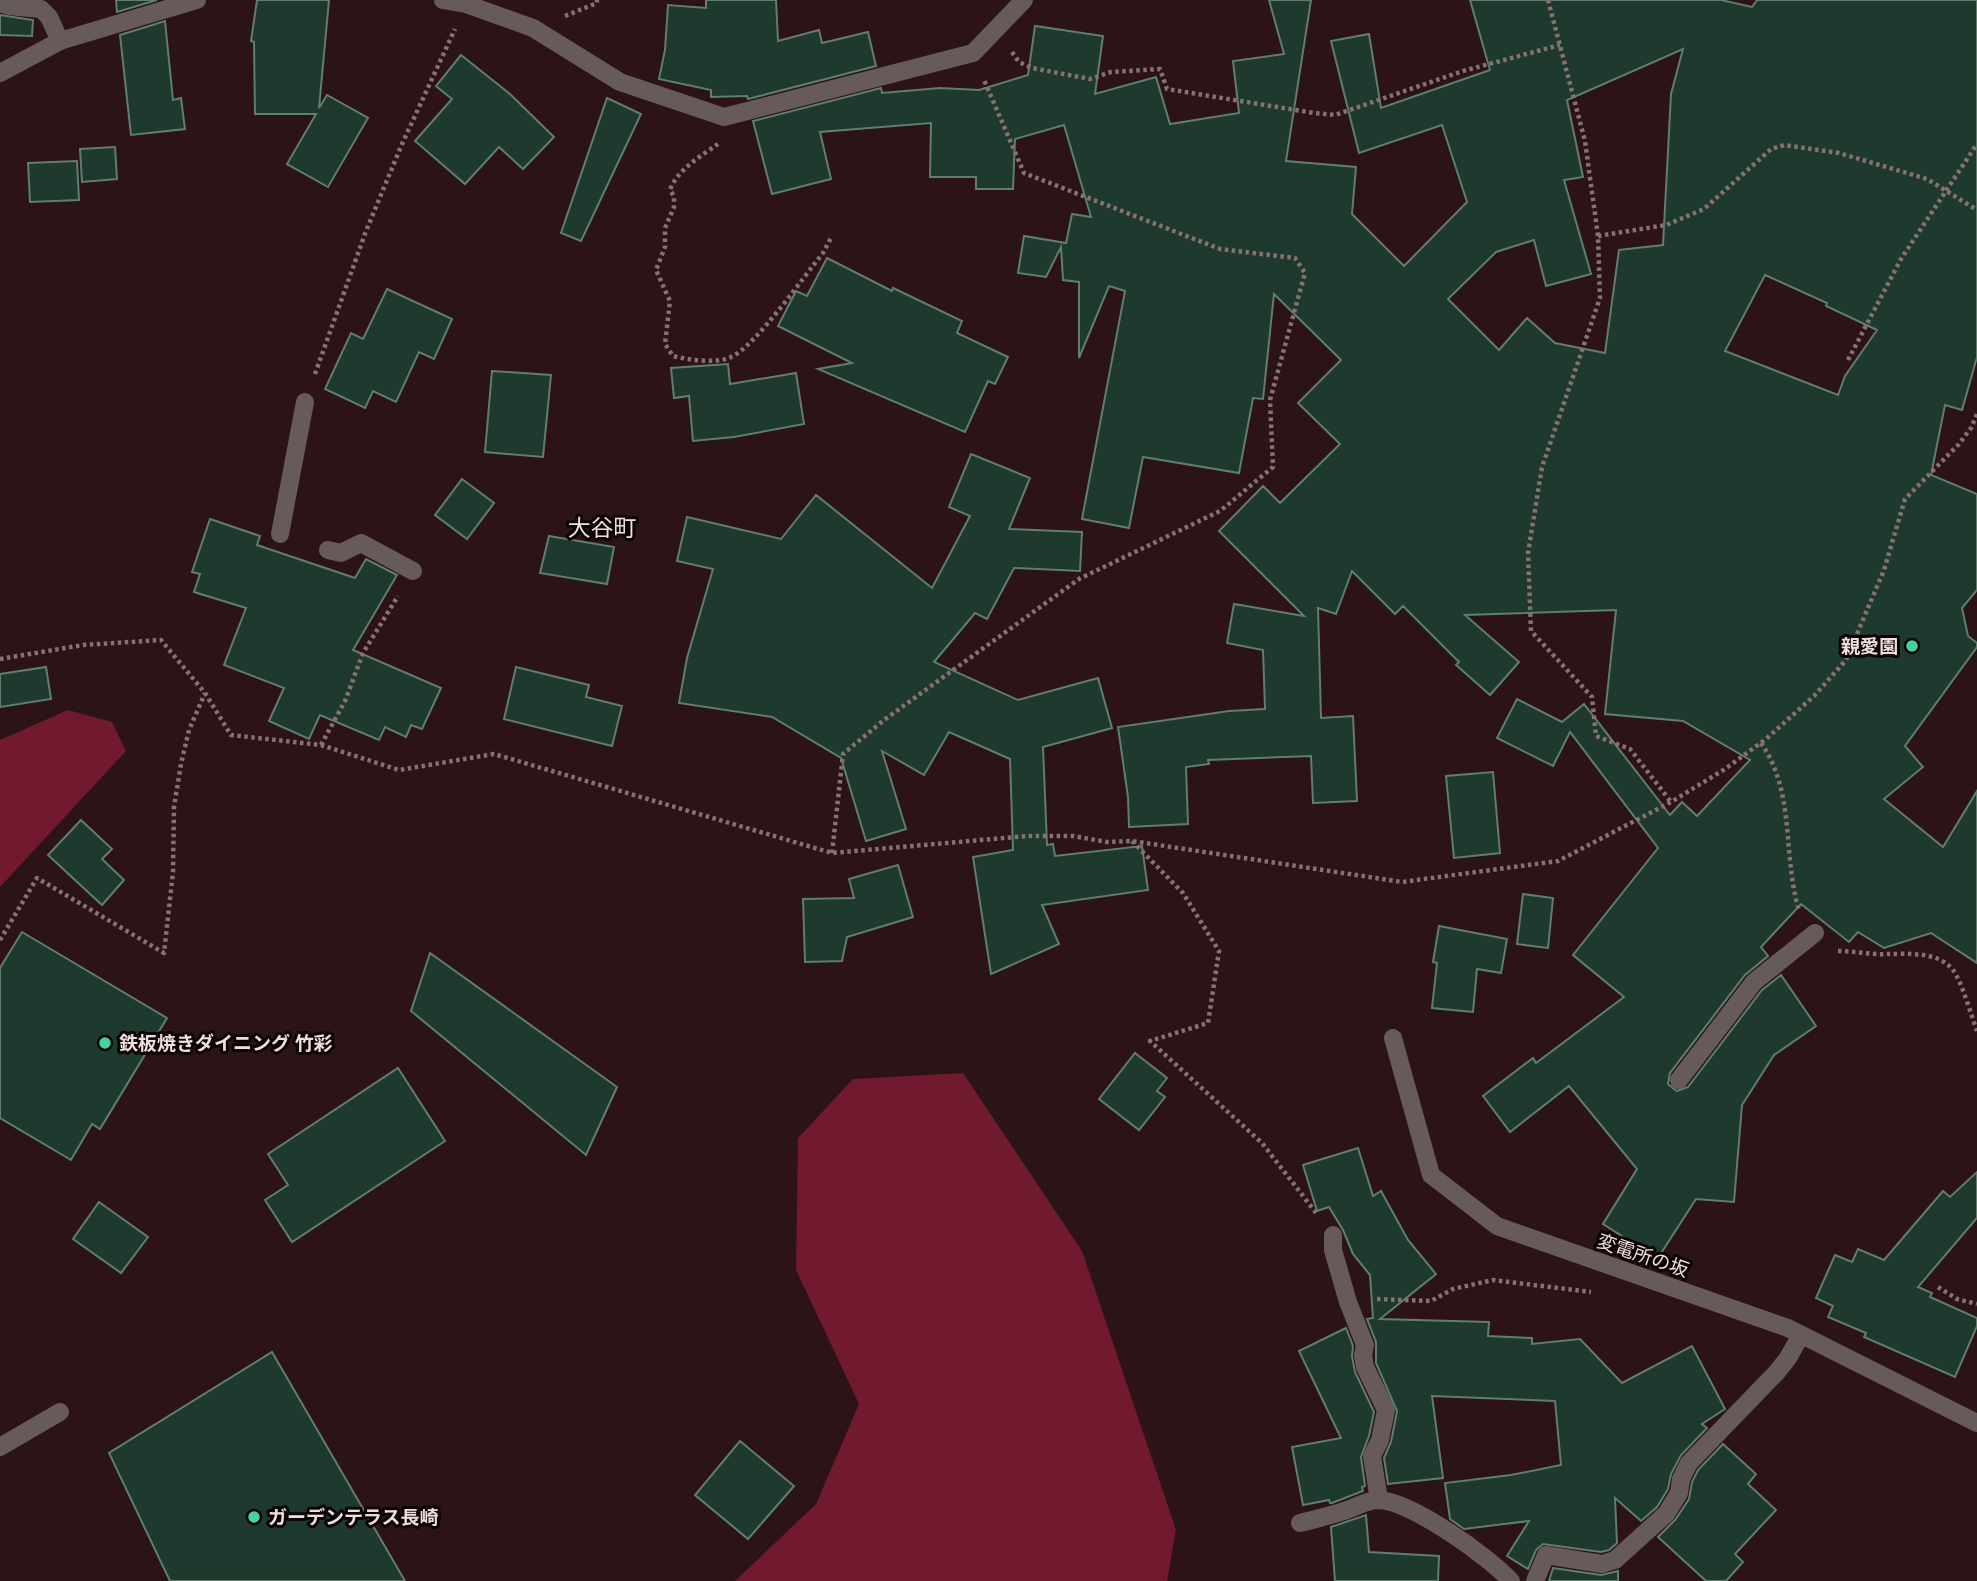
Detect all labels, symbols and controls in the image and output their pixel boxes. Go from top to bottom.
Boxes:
district label: 大谷町 [568,512,637,542]
place label: 親愛園 [1841,634,1898,658]
marker: 親愛園 [1904,638,1920,654]
place label: 鉄板焼きダイニング 竹彩 [119,1031,333,1055]
marker: 鉄板焼きダイニング 竹彩 [97,1035,113,1051]
street label: 変電所の坂 [1594,1228,1692,1282]
place label: ガーデンテラス長崎 [268,1505,439,1529]
marker: ガーデンテラス長崎 [246,1509,262,1525]

